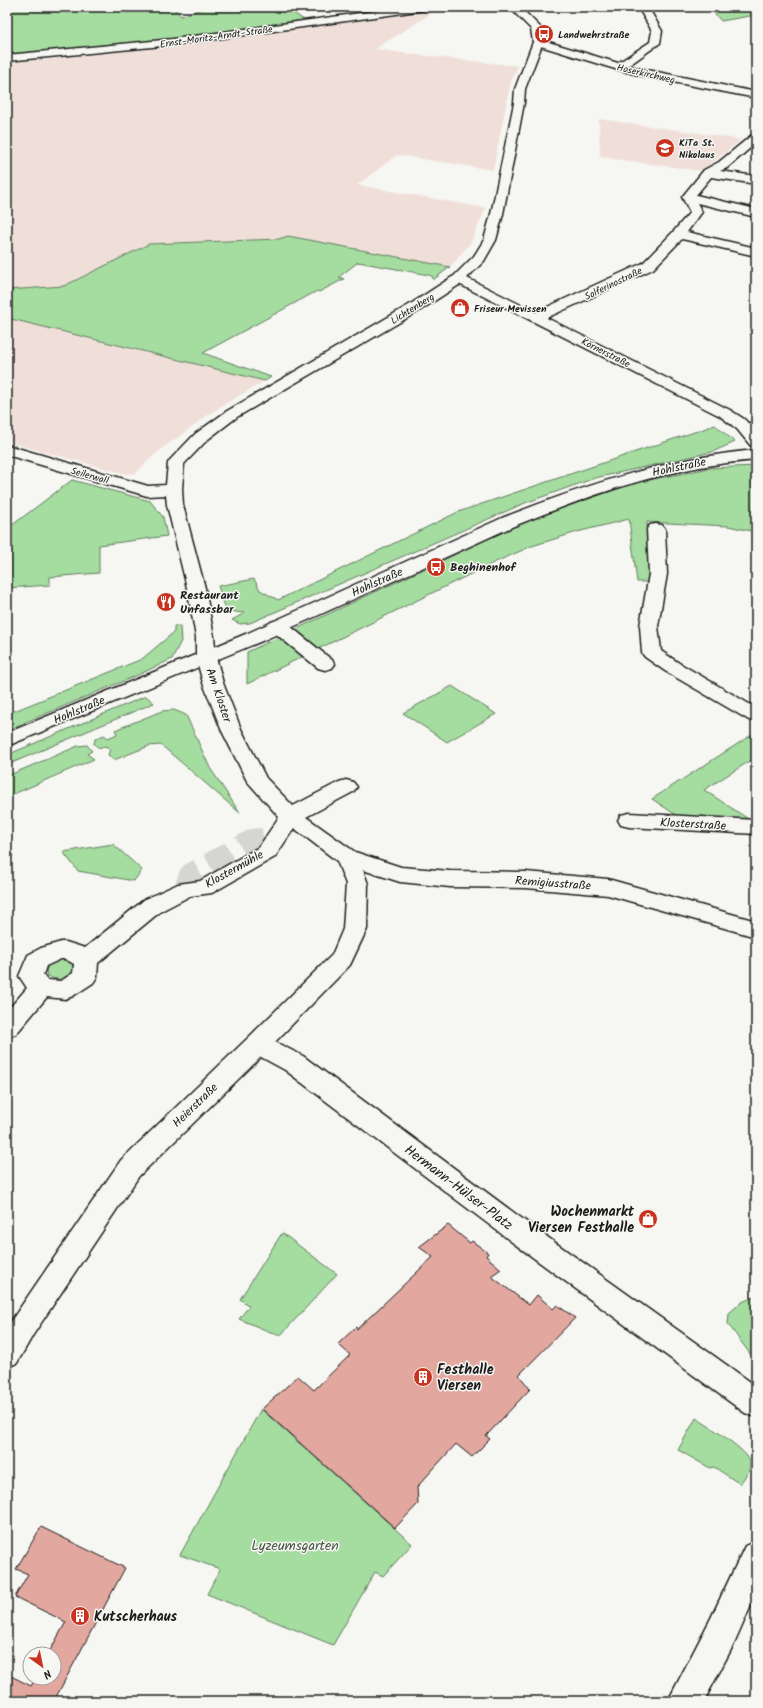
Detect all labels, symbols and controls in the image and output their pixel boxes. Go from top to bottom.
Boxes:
street label: Ernst-Moritz-Arndt-Straße [159,21,274,53]
bus stop icon: Landwehrstraße [533,23,555,45]
place label: Landwehrstraße [558,27,630,43]
street label: Hoserkirchweg [615,59,677,89]
place label: KiTa St. Nikolaus [679,135,715,163]
school or university icon: KiTa St. Nikolaus [654,137,676,159]
street label: Solferinostraße [582,263,646,305]
street label: Lichtenberg [387,289,438,329]
shop icon: Friseur Mevissen [449,297,471,319]
place label: Friseur Mevissen [474,301,547,317]
street label: Körnerstraße [578,334,633,372]
street label: Hohlstraße [650,452,708,482]
street label: Seilerwall [69,463,111,489]
bus stop icon: Beghinenhof [425,556,447,578]
place label: Beghinenhof [450,558,517,577]
street label: Hohlstraße [348,562,407,602]
place label: Restaurant Unfassbar [180,586,239,619]
restaurant icon: Restaurant Unfassbar [155,591,177,613]
street label: Am Kloster [200,665,237,726]
street label: Hohlstraße [50,691,109,730]
street label: Klosterstraße [659,813,727,836]
street label: Klostermühle [201,845,268,893]
street label: Remigiusstraße [514,871,592,896]
street label: Heierstraße [168,1078,223,1132]
street label: Hermann-Hülser-Platz [399,1139,517,1236]
place label: Wochenmarkt Viersen Festhalle [528,1201,635,1239]
shop icon: Wochenmarkt Viersen Festhalle [637,1208,659,1230]
place label: Festhalle Viersen [437,1359,494,1397]
building icon: Festhalle Viersen [412,1366,434,1388]
park label: Lyzeumsgarten [251,1535,339,1557]
building icon: Kutscherhaus [69,1605,91,1627]
place label: Kutscherhaus [94,1606,178,1628]
north arrow [22,1646,62,1686]
text: N [39,1664,55,1683]

